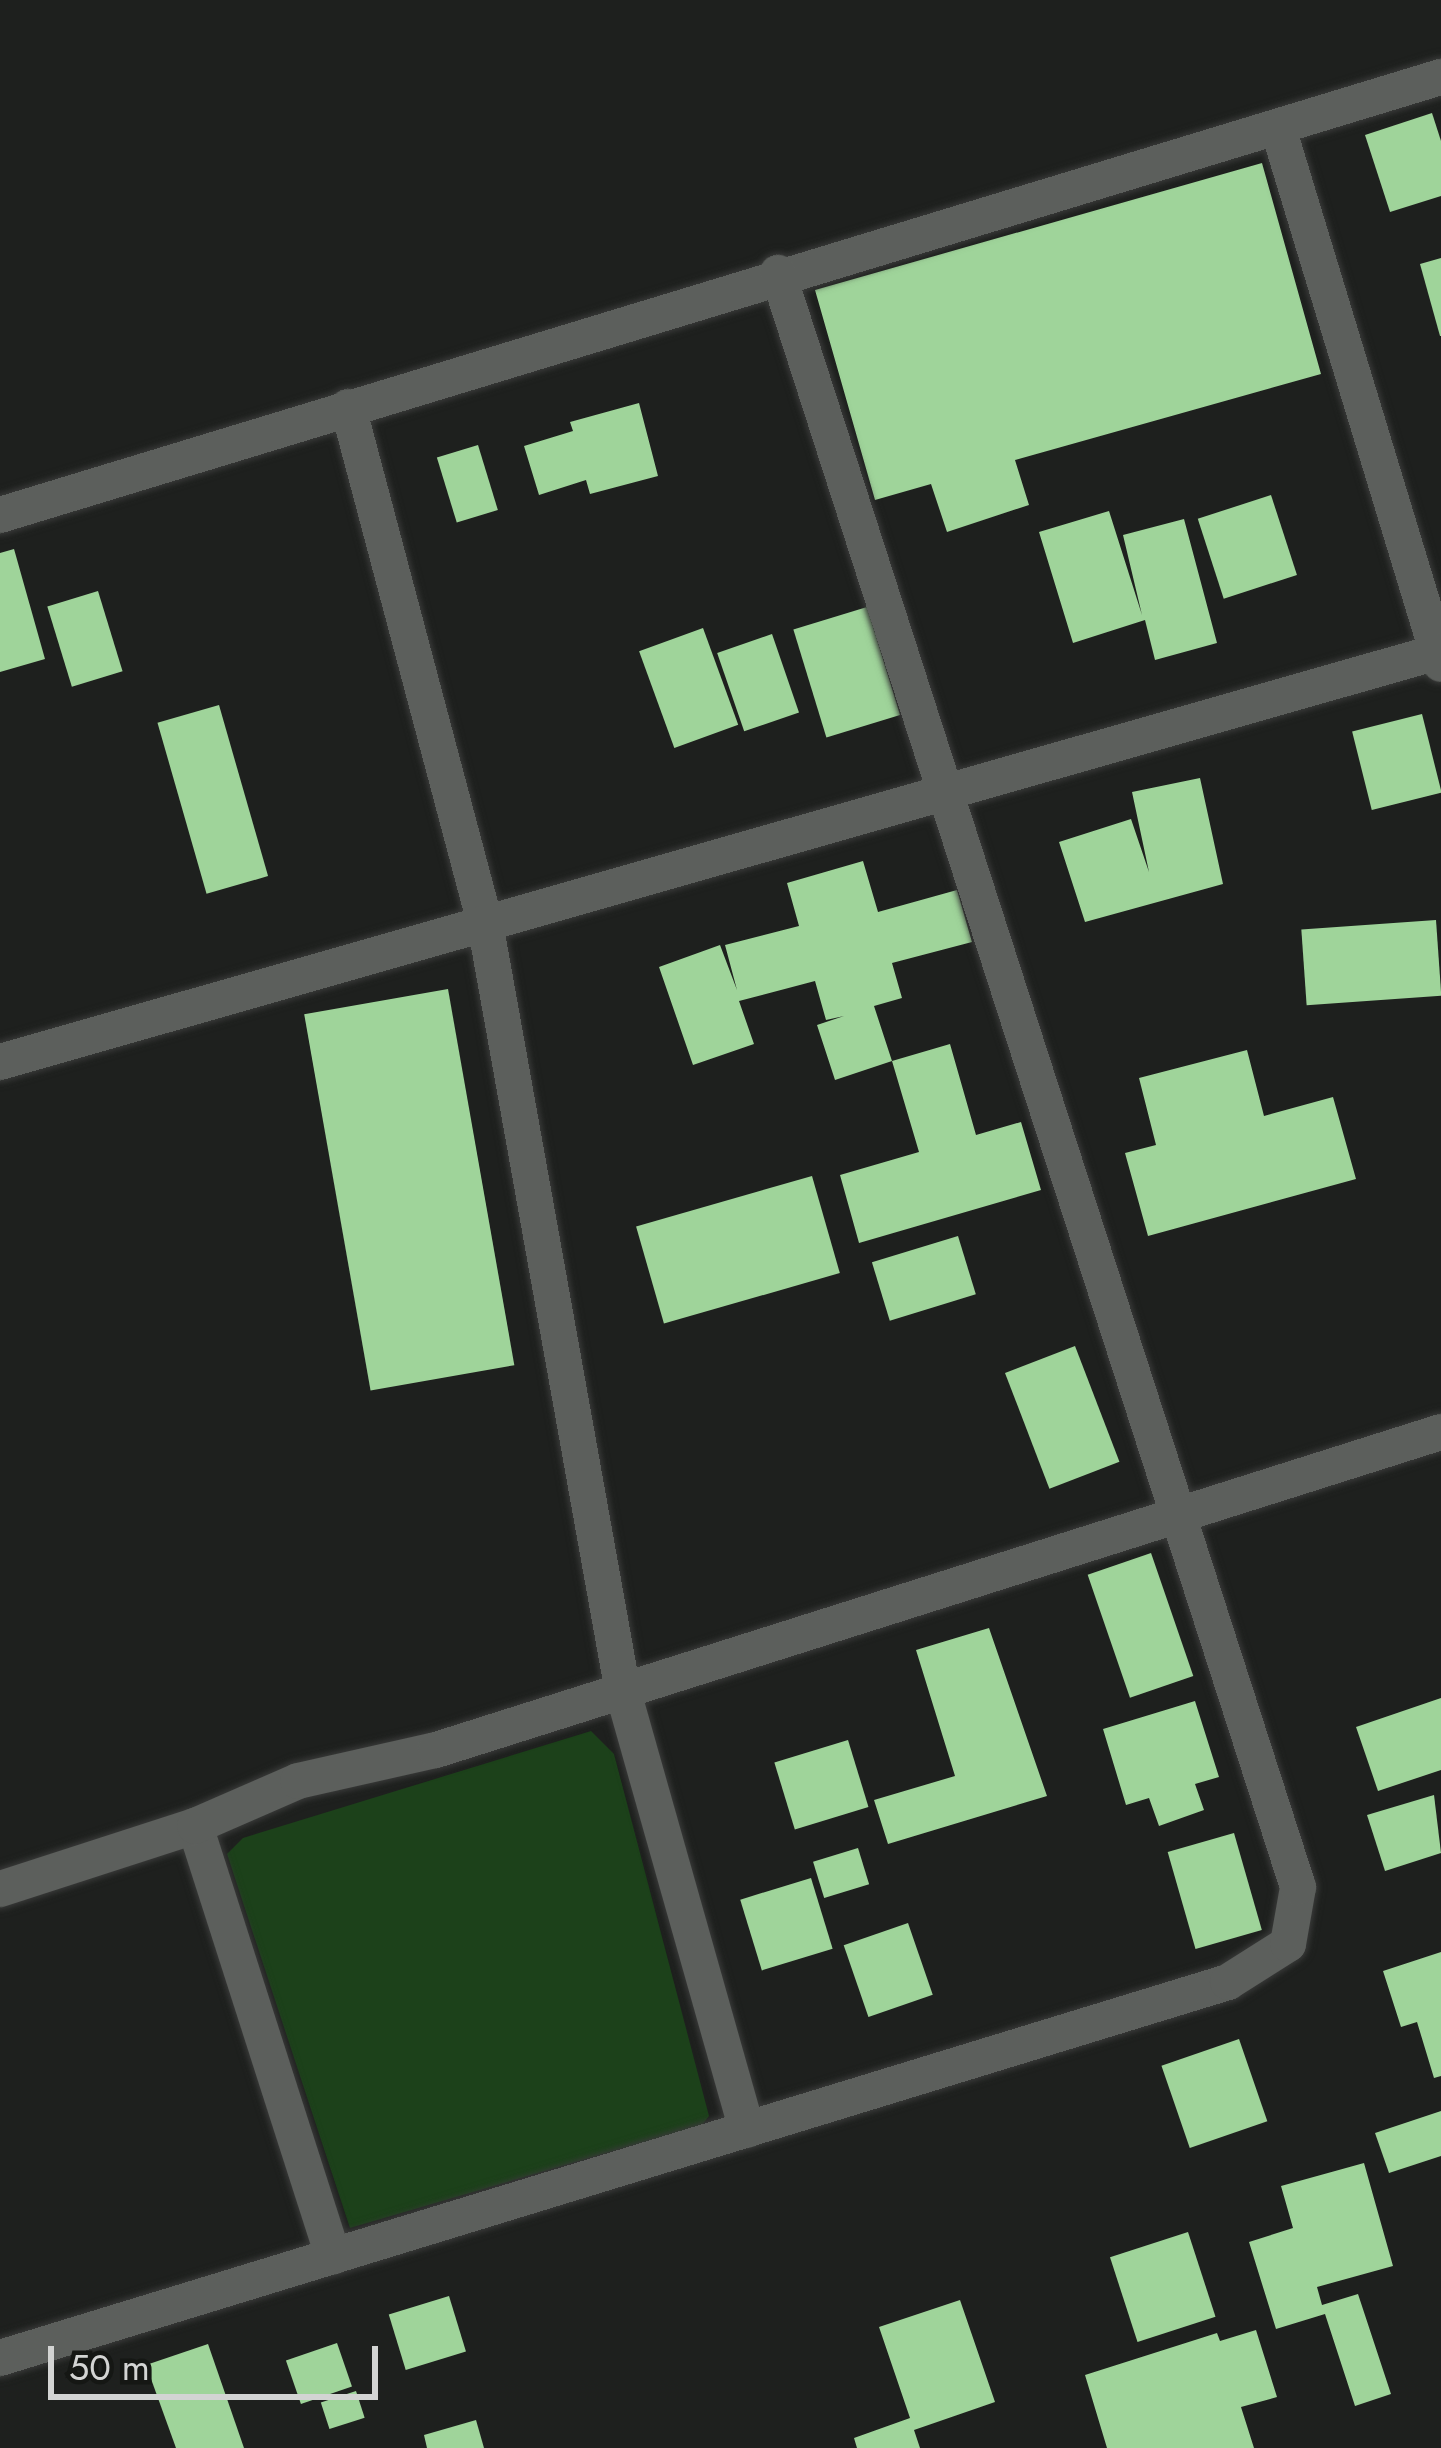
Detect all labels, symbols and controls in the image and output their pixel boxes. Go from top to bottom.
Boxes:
scale bar [54,2322,384,2396]
text: 50 m [69,2341,150,2393]

